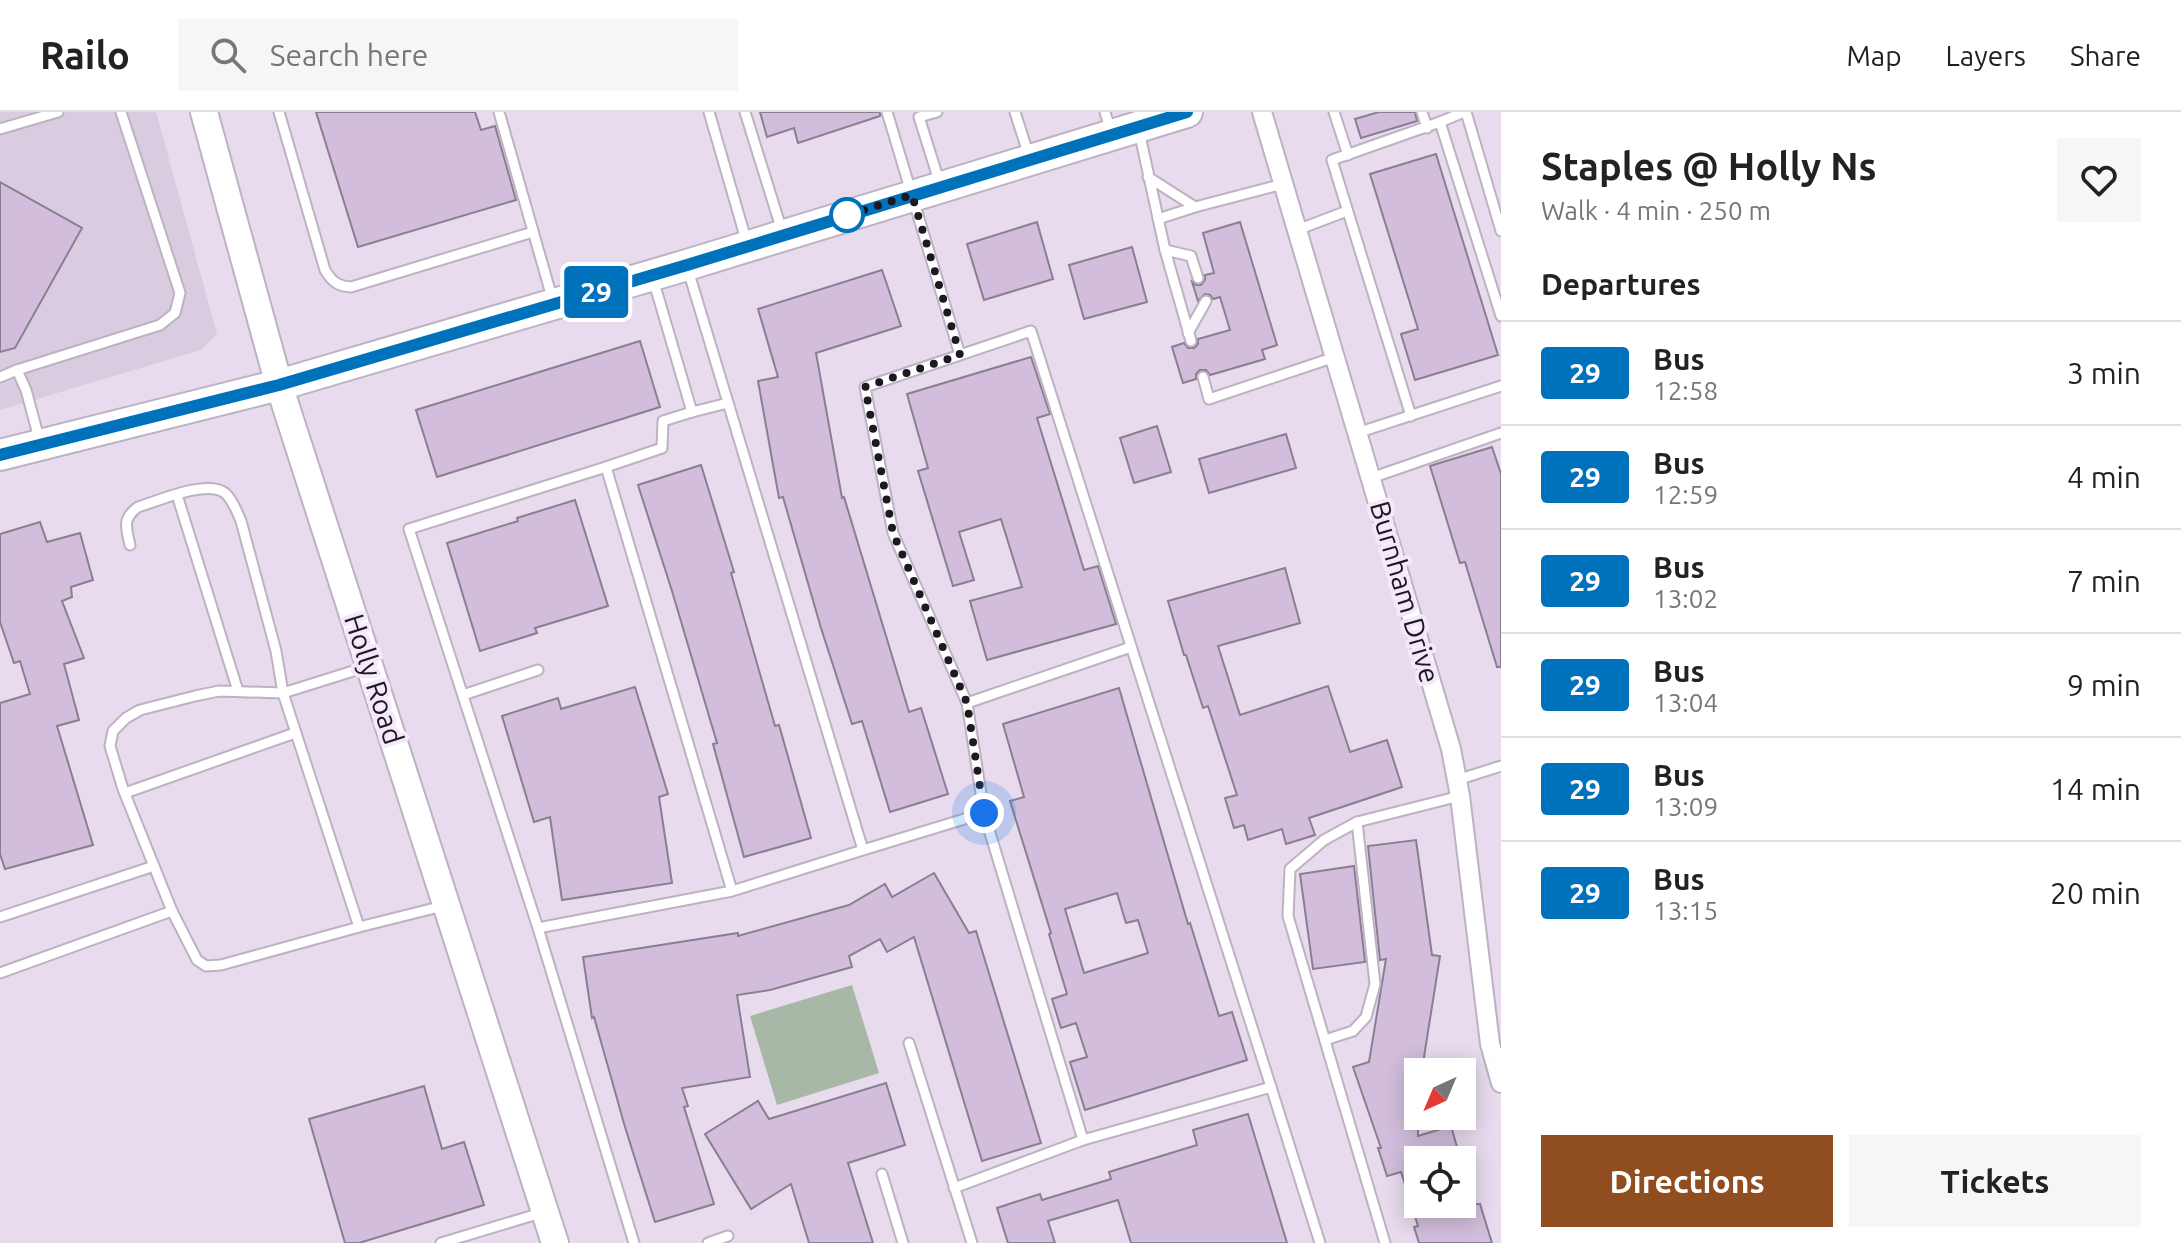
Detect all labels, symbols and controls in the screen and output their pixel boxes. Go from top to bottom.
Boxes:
search box [178,19,738,91]
icon: search [206,33,250,77]
text: Railo [40,34,130,76]
text: Search here [270,38,428,72]
text: Map [1846,40,1902,71]
text: Layers [1946,40,2026,71]
text: Share [2070,40,2141,71]
button: heart [2057,138,2141,222]
text: Staples @ Holly Ns [1541,145,1876,187]
text: Walk · 4 min · 250 m [1541,196,1771,225]
unlabelled marker [830,198,864,232]
line badge: 29 [560,266,632,318]
text: Departures [1541,267,1701,301]
text: 29 [580,276,612,307]
text: Bus [1653,342,1705,376]
text: 3 min [2067,356,2141,390]
text: 29 [1569,357,1601,388]
text: 12:58 [1653,376,1718,405]
text: Bus [1653,446,1705,480]
text: 4 min [2067,460,2141,494]
text: 29 [1569,461,1601,492]
text: 12:59 [1653,480,1718,509]
street label: Burnham Drive [1365,497,1446,686]
text: Bus [1653,550,1705,584]
text: 7 min [2067,564,2141,598]
text: 29 [1569,565,1601,596]
text: 13:02 [1653,584,1718,613]
street label: Holly Road [339,610,410,748]
text: Bus [1653,654,1705,688]
text: 9 min [2067,668,2141,702]
text: 29 [1569,669,1601,700]
text: 13:04 [1653,688,1718,717]
text: Bus [1653,758,1705,792]
text: 14 min [2050,772,2141,806]
text: 29 [1569,773,1601,804]
text: 13:09 [1653,792,1718,821]
your location [964,793,1004,833]
text: Bus [1653,862,1705,896]
text: 20 min [2050,876,2141,910]
text: 29 [1569,877,1601,908]
text: 13:15 [1653,896,1718,925]
north arrow [1404,1058,1476,1130]
map controls [1404,1058,1476,1218]
button: Directions [1541,1135,1833,1227]
button: Tickets [1849,1135,2141,1227]
button: locate [1404,1146,1476,1218]

